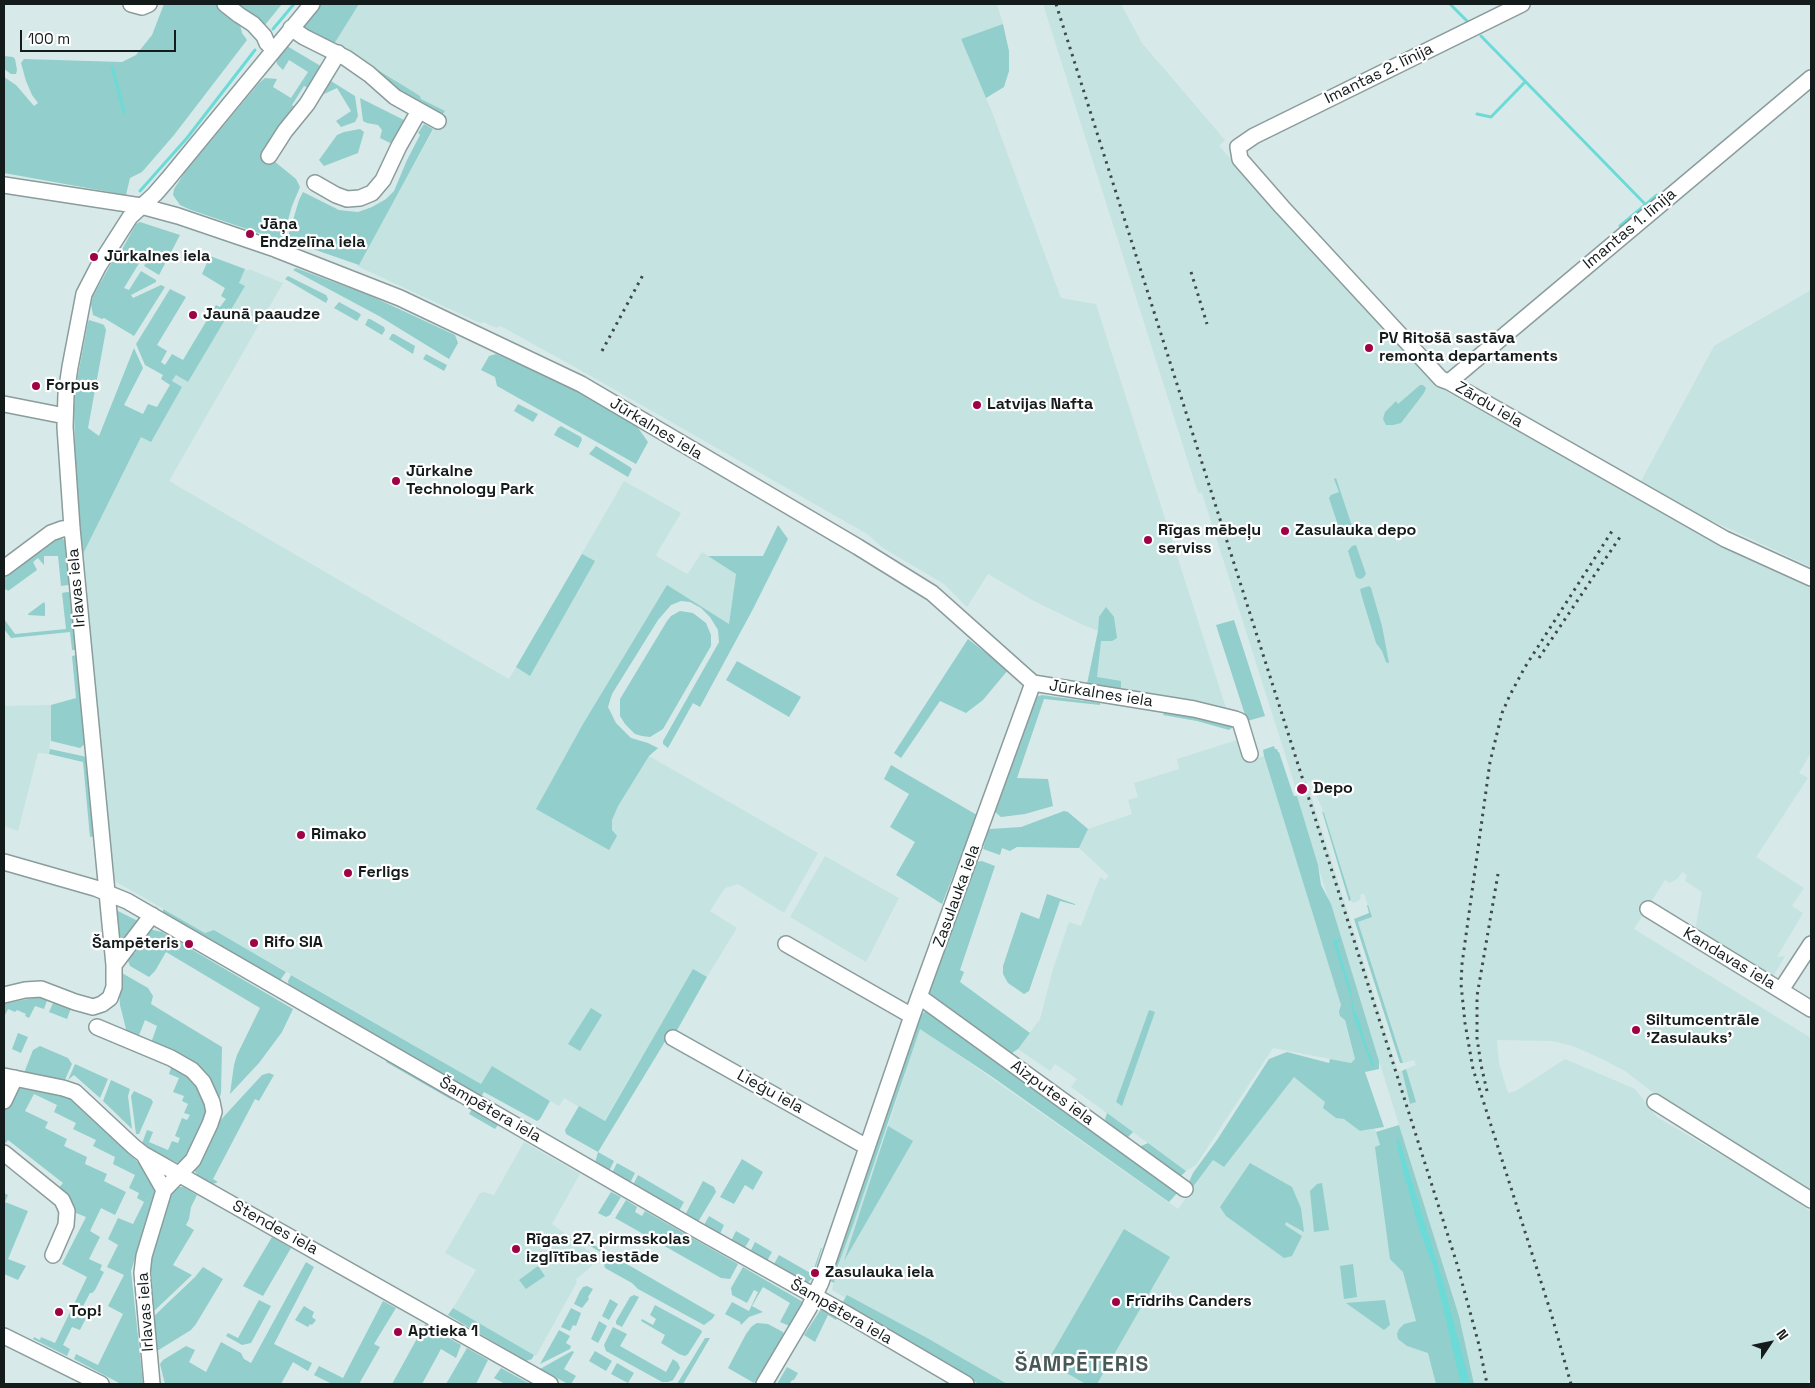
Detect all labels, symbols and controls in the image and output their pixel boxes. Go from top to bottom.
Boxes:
scale bar [22,20,179,52]
text: 100 m [28,29,70,48]
street label: Imantas 2. līnija [1322,39,1436,109]
street label: Imantas 1. līnija [1580,185,1680,273]
place label: Jāņa Endzelīna iela [260,215,366,253]
marker: Jāņa Endzelīna iela [244,228,256,240]
place label: Jūrkalnes iela [104,247,210,267]
marker: Jūrkalnes iela [88,251,100,263]
place label: Jaunā paaudze [203,305,320,325]
marker: Jaunā paaudze [187,309,199,321]
place label: PV Ritošā sastāva remonta departaments [1379,329,1558,367]
marker: PV Ritošā sastāva remonta departaments [1363,342,1375,354]
place label: Forpus [46,376,99,396]
street label: Zārdu iela [1452,378,1526,432]
marker: Forpus [30,380,42,392]
street label: Jūrkalnes iela [606,394,706,464]
place label: Latvijas Nafta [987,395,1093,415]
marker: Latvijas Nafta [971,399,983,411]
place label: Jūrkalne Technology Park [406,462,534,500]
marker: Jūrkalne Technology Park [390,475,402,487]
place label: Rīgas mēbeļu serviss [1158,521,1261,559]
place label: Zasulauka depo [1295,521,1416,541]
marker: Zasulauka depo [1279,525,1291,537]
marker: Rīgas mēbeļu serviss [1142,534,1154,546]
street label: Irlavas iela [64,548,90,628]
street label: Jūrkalnes iela [1048,676,1154,712]
place label: Depo [1313,779,1353,799]
marker: Depo [1295,782,1309,796]
place label: Rimako [311,825,367,845]
marker: Rimako [295,829,307,841]
street label: Zasulauka iela [930,842,984,950]
place label: Ferligs [358,863,409,883]
marker: Ferligs [342,867,354,879]
street label: Kandavas iela [1679,924,1779,994]
place label: Rifo SIA [264,933,323,953]
place label: Šampēteris [92,934,179,954]
marker: Rifo SIA [248,937,260,949]
marker: Šampēteris [183,938,195,950]
place label: Siltumcentrāle 'Zasulauks' [1646,1011,1759,1049]
marker: Siltumcentrāle 'Zasulauks' [1630,1024,1642,1036]
street label: Aizputes iela [1007,1056,1097,1130]
street label: Lieģu iela [734,1066,806,1118]
street label: Šampētera iela [436,1073,544,1147]
street label: Stendes iela [229,1197,321,1259]
place label: Rīgas 27. pirmsskolas izglītības iestāde [526,1230,690,1268]
marker: Rīgas 27. pirmsskolas izglītības iestāde [510,1243,522,1255]
place label: Zasulauka iela [825,1263,934,1283]
marker: Zasulauka iela [809,1267,821,1279]
street label: Irlavas iela [134,1272,158,1352]
street label: Šampētera iela [787,1275,895,1349]
place label: Frīdrihs Canders [1126,1292,1252,1312]
marker: Frīdrihs Canders [1110,1296,1122,1308]
place label: Top! [69,1302,102,1322]
marker: Top! [53,1306,65,1318]
north arrow [1745,1318,1795,1368]
place label: Aptieka 1 [408,1322,478,1342]
marker: Aptieka 1 [392,1326,404,1338]
text: N [1772,1326,1793,1344]
district label: ŠAMPĒTERIS [1014,1352,1150,1378]

